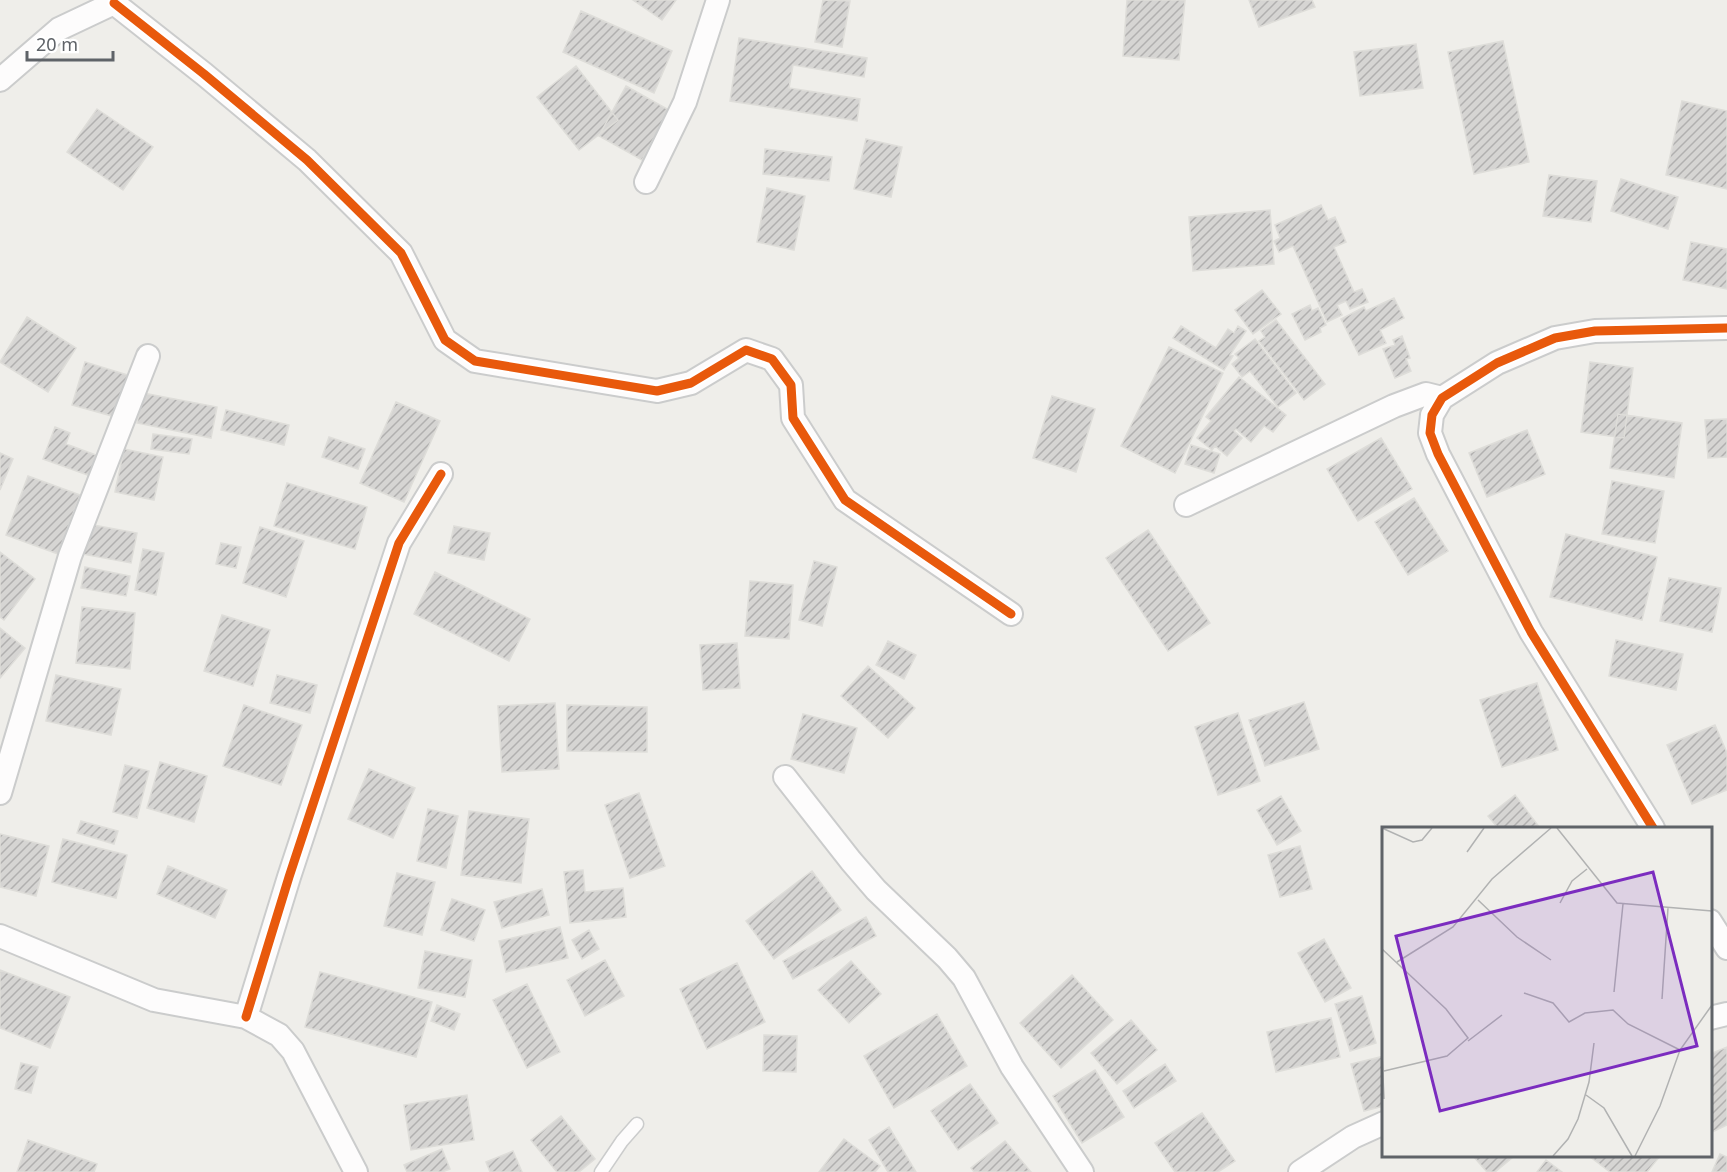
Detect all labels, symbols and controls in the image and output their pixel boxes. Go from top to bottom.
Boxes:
scale bar [27,24,112,62]
text: 20 m [36,32,78,56]
inset map [1382,827,1712,1157]

